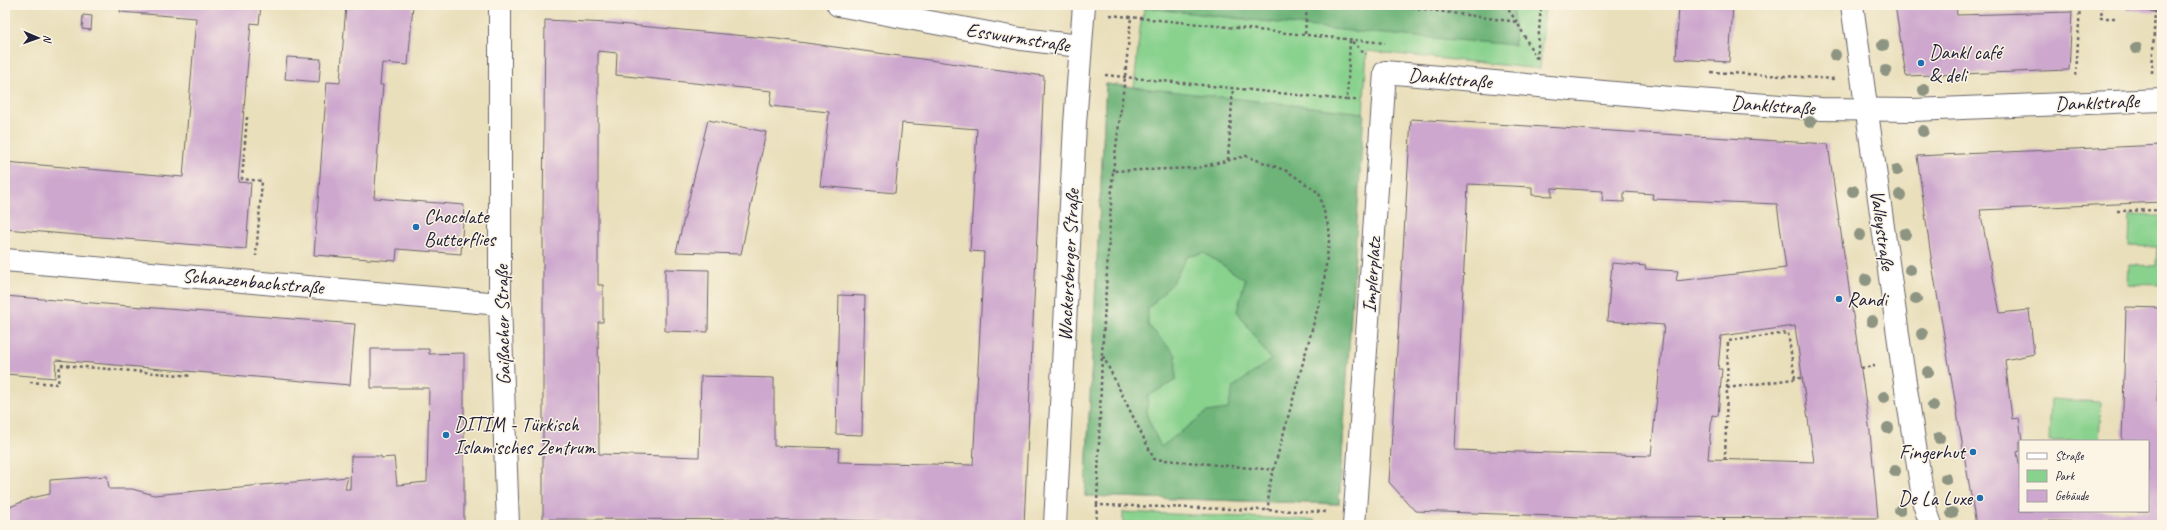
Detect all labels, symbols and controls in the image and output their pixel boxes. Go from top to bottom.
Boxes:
street label: Esswurmstraße [964,17,1073,58]
north arrow [18,18,58,58]
text: N [41,35,55,44]
place label: Dankl café & deli [1929,40,2005,88]
marker: Dankl café & deli [1916,58,1926,68]
street label: Danklstraße [1407,62,1494,95]
street label: Danklstraße [2055,88,2141,116]
street label: Danklstraße [1730,90,1817,121]
street label: Wackersberger Straße [1052,187,1085,342]
street label: Valleystraße [1864,188,1901,273]
place label: Chocolate Butterflies [424,204,497,252]
marker: Chocolate Butterflies [411,222,421,232]
street label: Implerplatz [1356,235,1387,314]
street label: Schanzenbachstraße [181,263,326,300]
street label: Gaißacher Straße [489,263,516,385]
place label: Randi [1847,287,1889,312]
marker: Randi [1834,294,1844,304]
place label: DITIM - Türkisch Islamisches Zentrum [454,412,597,460]
marker: DITIM - Türkisch Islamisches Zentrum [441,430,451,440]
place label: Fingerhut [1899,440,1967,465]
legend [2019,440,2149,512]
marker: Fingerhut [1968,447,1978,457]
text: Straße [2055,448,2084,464]
text: Park [2055,468,2076,484]
place label: De La Luxe [1898,486,1973,511]
text: Gebäude [2055,488,2089,504]
marker: De La Luxe [1975,493,1985,503]

